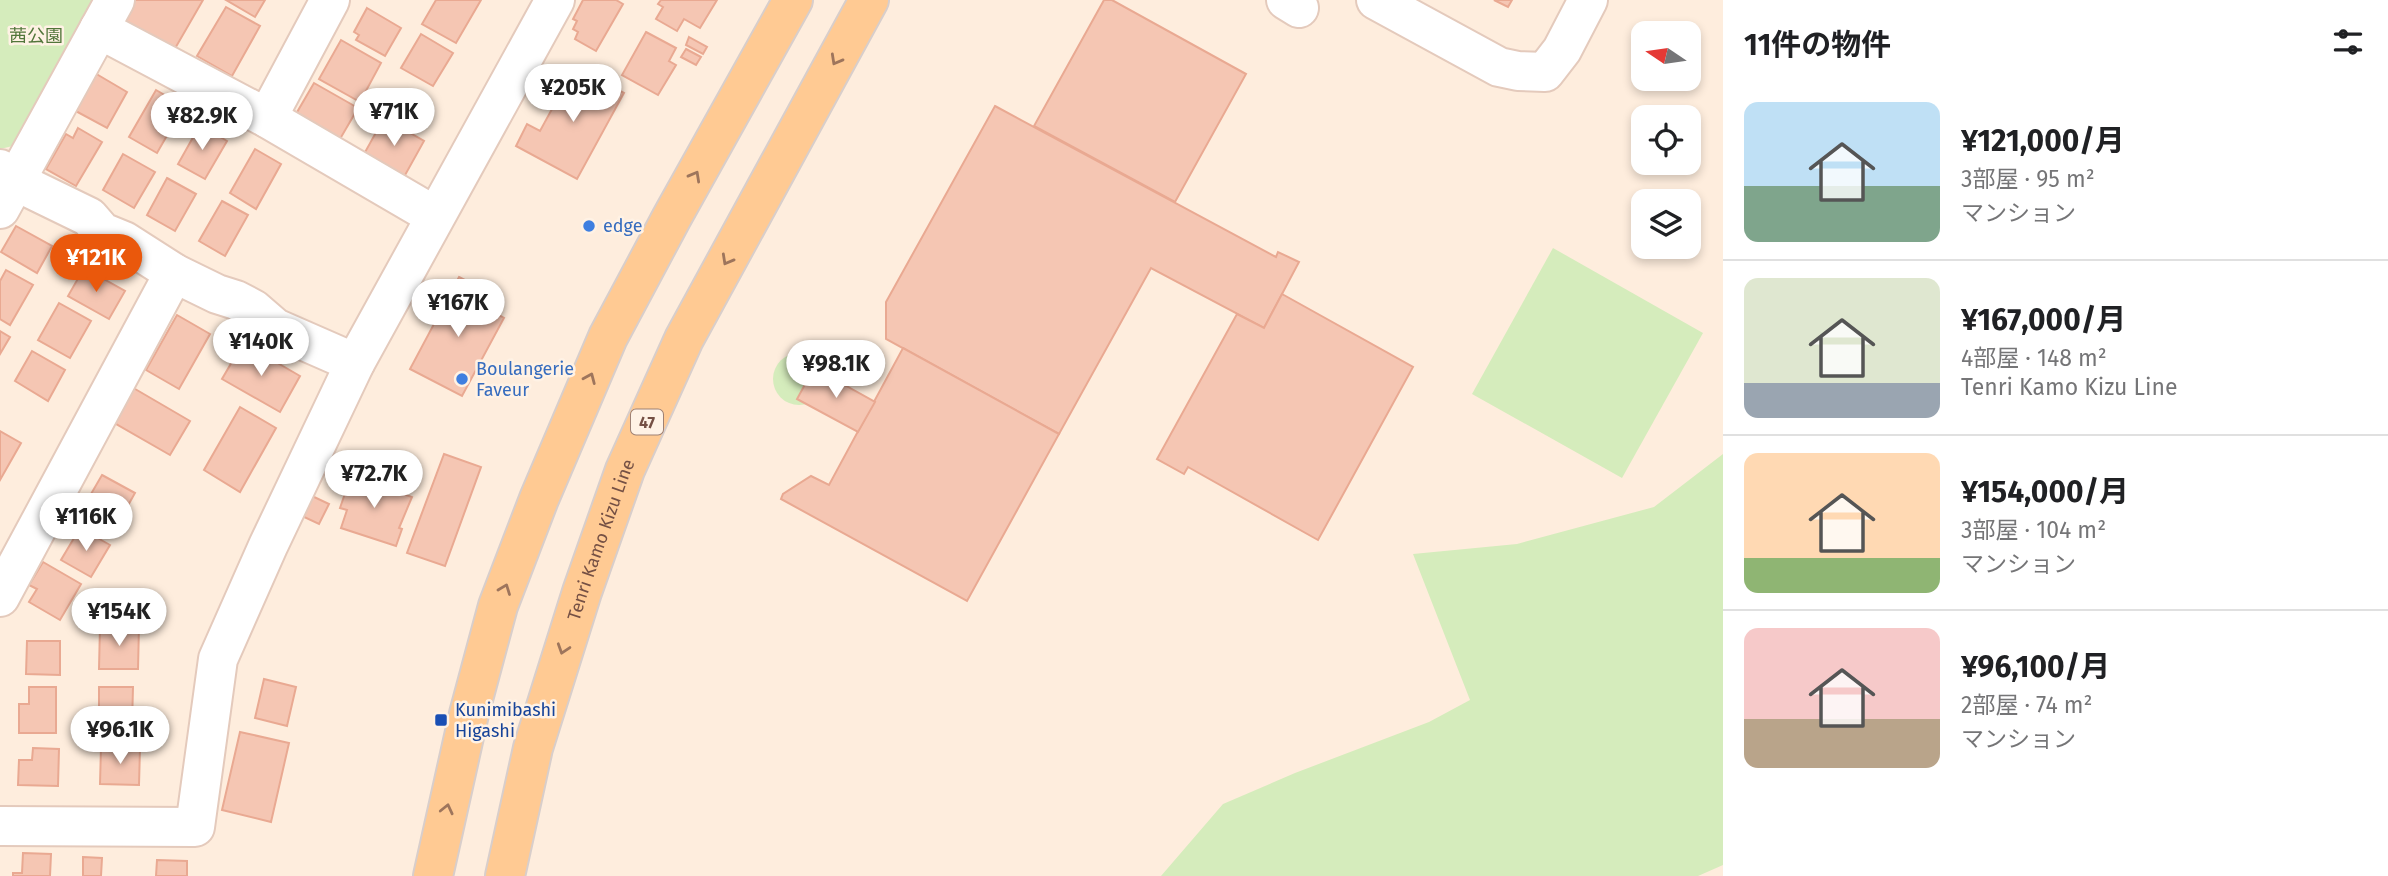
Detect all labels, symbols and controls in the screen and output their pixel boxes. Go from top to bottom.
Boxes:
north arrow [1631,21,1701,91]
map controls [1631,21,1701,259]
icon: filters [2329,23,2367,61]
park label: 茜公園 [9,25,63,47]
text: 11件の物件 [1744,27,1891,63]
one-way arrow [831,53,844,65]
pin: ¥205K [524,64,622,124]
text: ¥205K [541,73,605,101]
pin: ¥71K [353,88,435,148]
pin: ¥82.9K [145,92,259,152]
text: ¥71K [370,97,418,125]
text: ¥82.9K [167,101,237,129]
button: locate [1631,105,1701,175]
text: ¥121,000/月 [1961,123,2125,159]
icon: home [1800,130,1884,214]
text: 3部屋 · 95 m² [1961,165,2095,193]
one-way arrow [687,171,700,184]
button: layers [1631,189,1701,259]
text: マンション [1961,199,2076,227]
place label: edge [603,215,642,237]
marker: edge [581,218,597,234]
pin: ¥121K [47,234,145,294]
text: ¥121K [66,243,126,271]
one-way arrow [722,252,735,265]
pin: ¥167K [409,280,507,339]
text: ¥167K [428,288,488,316]
text: ¥167,000/月 [1961,302,2126,338]
icon: home [1800,306,1884,390]
pin: ¥140K [212,318,310,378]
text: ¥140K [229,327,293,355]
pin: ¥98.1K [779,340,893,400]
text: 4部屋 · 148 m² [1961,344,2107,372]
text: ¥98.1K [802,349,870,377]
place label: Boulangerie Faveur [476,358,574,401]
marker: Boulangerie Faveur [454,371,470,387]
one-way arrow [582,373,596,386]
text: Tenri Kamo Kizu Line [1961,373,2178,401]
road number: 47 [631,410,663,434]
pin: ¥72.7K [317,450,431,510]
street label: Tenri Kamo Kizu Line [563,456,640,623]
text: ¥72.7K [341,459,407,487]
text: ¥154,000/月 [1961,474,2129,510]
icon: home [1800,481,1884,565]
pin: ¥116K [37,494,135,553]
text: ¥116K [56,502,116,530]
text: 3部屋 · 104 m² [1961,516,2106,544]
text: マンション [1961,550,2076,578]
one-way arrow [496,584,510,596]
pin: ¥154K [70,588,168,648]
text: ¥154K [88,597,150,625]
one-way arrow [557,643,572,655]
text: ¥96,100/月 [1961,649,2110,685]
icon: home [1800,656,1884,740]
text: 2部屋 · 74 m² [1961,691,2093,719]
place label: Kunimibashi Higashi [455,699,556,742]
pin: ¥96.1K [63,706,177,766]
marker: Kunimibashi Higashi [433,712,449,728]
text: ¥96.1K [86,715,154,743]
text: マンション [1961,725,2076,753]
one-way arrow [439,803,453,815]

